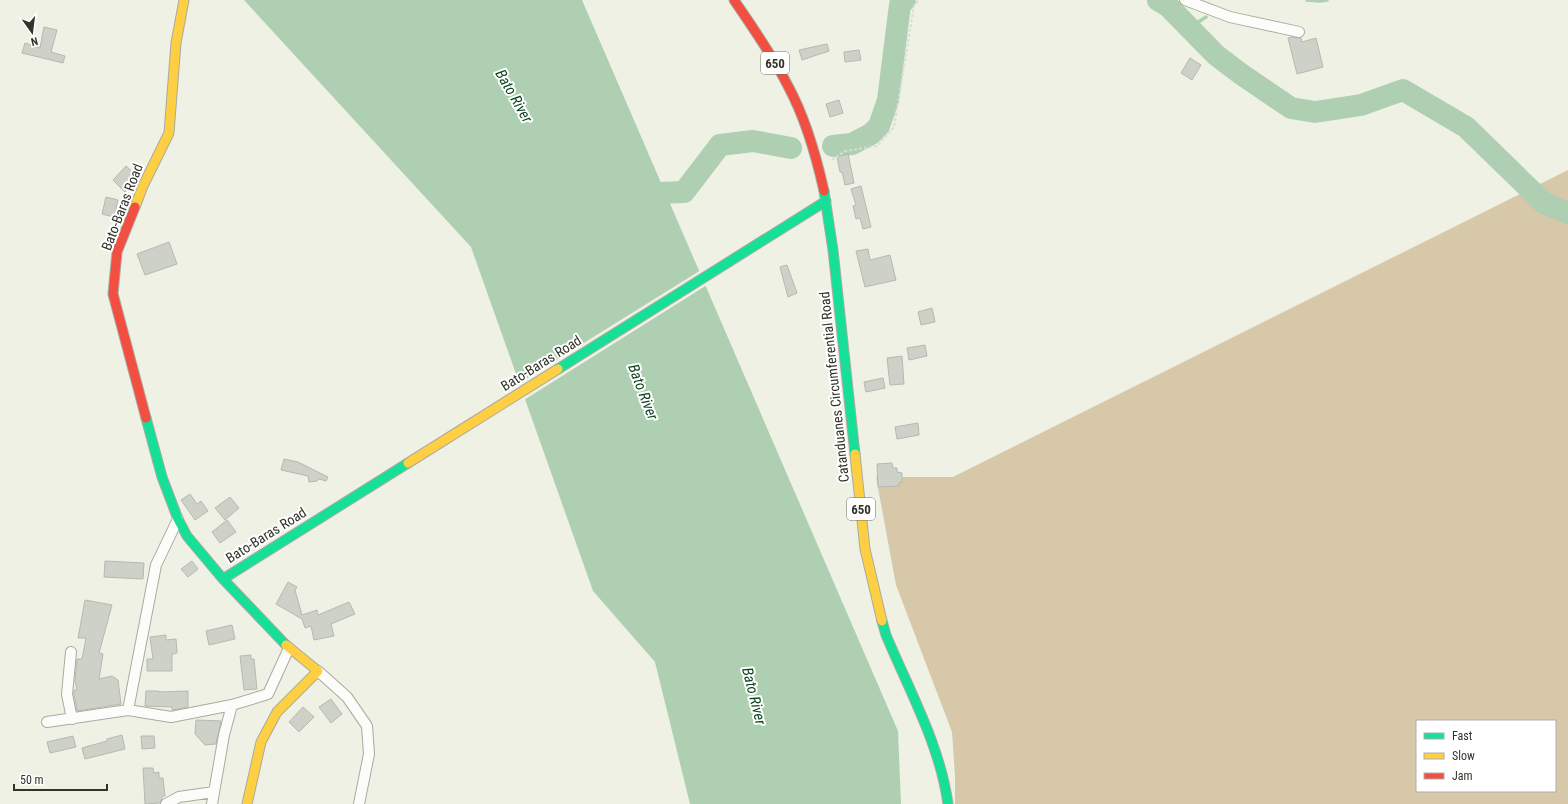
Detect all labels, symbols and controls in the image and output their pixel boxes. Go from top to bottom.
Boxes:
north arrow [12,12,52,52]
text: N [29,34,39,48]
road number: 650 [761,52,789,74]
water label: Bato River [492,66,537,126]
street label: Bato-Baras Road [98,161,146,253]
street label: Catanduanes Circumferential Road [816,291,852,483]
street label: Bato-Baras Road [498,332,584,394]
water label: Bato River [624,362,662,423]
road number: 650 [847,498,875,520]
street label: Bato-Baras Road [223,504,309,566]
water label: Bato River [738,666,770,727]
legend [1416,720,1556,792]
text: Fast [1452,729,1473,743]
text: Slow [1452,749,1475,763]
scale bar [14,766,107,792]
text: Jam [1452,769,1473,783]
text: 50 m [20,773,44,787]

